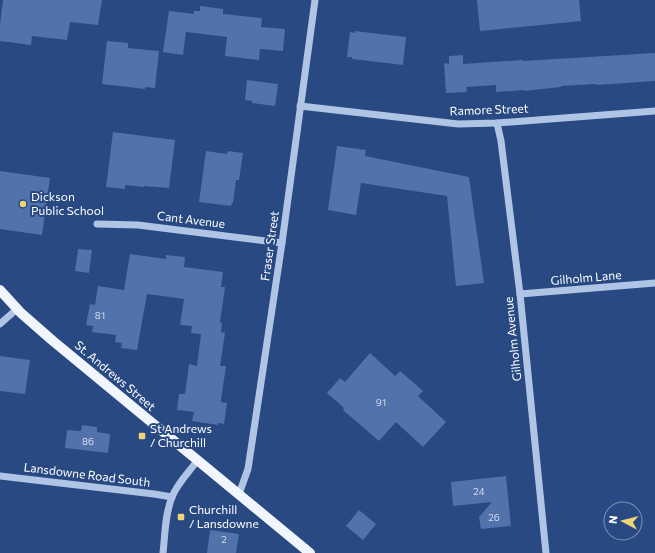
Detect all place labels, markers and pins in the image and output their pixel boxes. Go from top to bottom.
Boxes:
place label: Dickson Public School [31,189,104,217]
marker: Dickson Public School [18,199,28,209]
place label: St Andrews / Churchill [150,421,212,449]
marker: St Andrews / Churchill [137,431,147,441]
place label: Churchill / Lansdowne [189,502,259,530]
marker: Churchill / Lansdowne [176,512,186,522]

